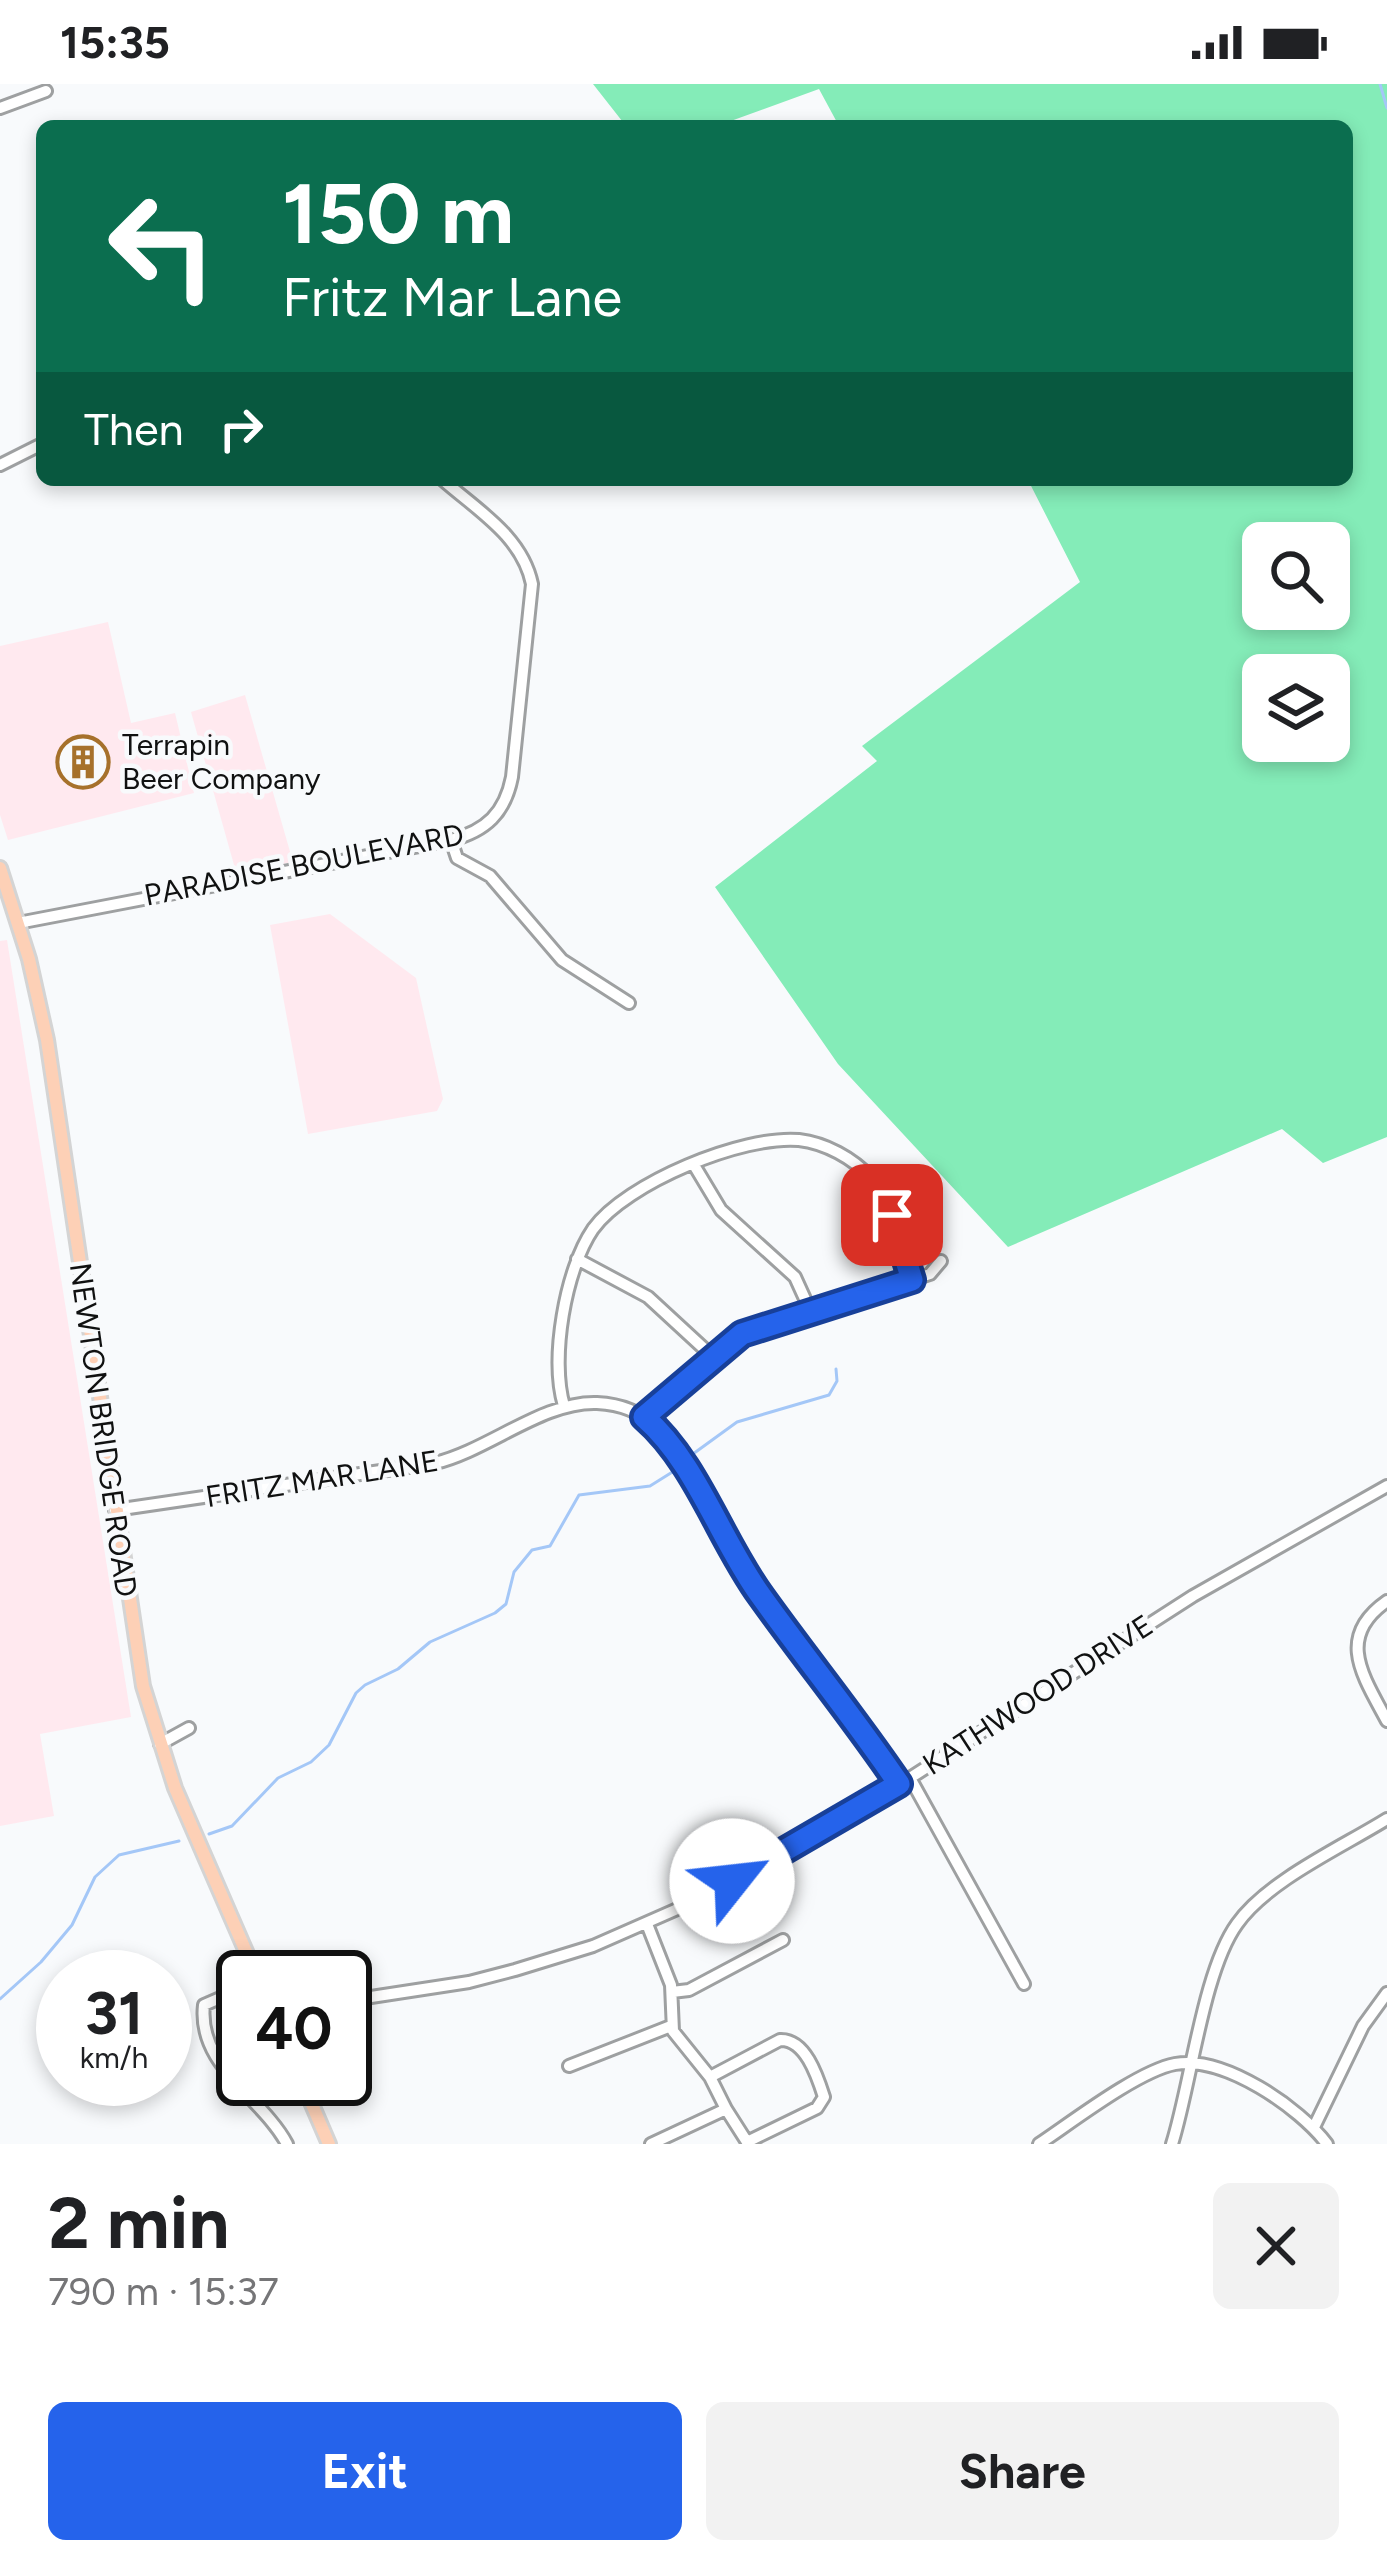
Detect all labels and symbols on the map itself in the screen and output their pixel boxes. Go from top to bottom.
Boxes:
place label: Terrapin Beer Company [122,726,321,797]
building icon: Terrapin Beer Company [55,734,111,790]
street label: PARADISE BOULEVARD [141,815,467,914]
pin [841,1164,943,1266]
street label: NEWTON BRIDGE ROAD [62,1260,145,1599]
street label: FRITZ MAR LANE [203,1442,441,1515]
street label: KATHWOOD DRIVE [916,1606,1160,1783]
position arrow [669,1818,795,1944]
speed limit sign: 40 [216,1950,372,2106]

